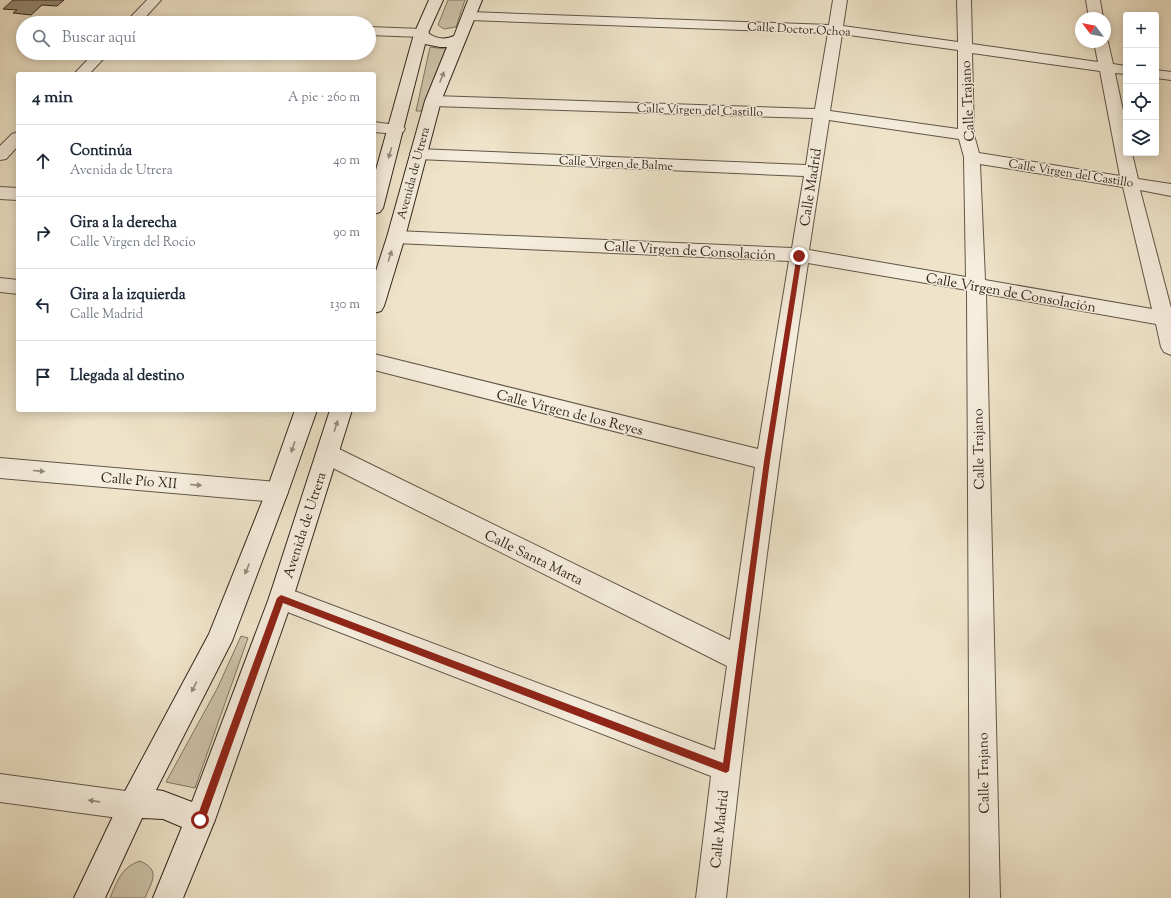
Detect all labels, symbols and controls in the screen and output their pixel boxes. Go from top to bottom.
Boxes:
north arrow [1075,12,1111,48]
map controls [1123,12,1159,156]
button: + [1123,12,1159,48]
search box [16,16,376,60]
street label: Calle Doctor Ochoa [747,18,852,42]
icon: search [30,27,52,49]
text: Buscar aquí [62,28,136,49]
button: − [1123,48,1159,84]
street label: Calle Trajano [957,60,981,142]
one-way arrow [440,71,446,83]
button: locate [1123,84,1159,120]
text: 4 min [32,86,73,110]
text: A pie · 260 m [288,89,360,107]
street label: Calle Virgen del Castillo [637,100,764,122]
button: layers [1123,120,1159,156]
street label: Avenida de Utrera [393,125,435,221]
text: Continúa [70,141,132,162]
street label: Calle Madrid [796,147,828,228]
one-way arrow [387,148,393,160]
icon: ahead [32,150,54,172]
text: 40 m [333,152,360,170]
street label: Calle Virgen de Balme [558,152,674,176]
street label: Calle Virgen del Castillo [1007,155,1135,193]
text: Avenida de Utrera [70,162,173,180]
text: Gira a la derecha [70,213,177,234]
icon: right [32,222,54,244]
text: 90 m [333,224,360,242]
text: Calle Virgen del Rocío [70,234,196,252]
street label: Calle Virgen de Consolación [603,237,777,266]
route end [790,247,808,265]
one-way arrow [387,249,393,261]
street label: Calle Virgen de Consolación [924,269,1097,319]
text: Gira a la izquierda [70,285,186,306]
icon: left [32,294,54,316]
text: 130 m [330,296,360,314]
text: Calle Madrid [70,306,143,324]
icon: arrive [32,366,54,388]
text: Llegada al destino [70,366,185,387]
street label: Calle Virgen de los Reyes [494,386,645,442]
street label: Calle Trajano [969,408,991,490]
one-way arrow [333,420,339,432]
one-way arrow [290,441,296,453]
one-way arrow [33,468,45,474]
street label: Calle Pío XII [100,469,178,495]
street label: Avenida de Utrera [279,469,333,581]
one-way arrow [190,482,202,488]
street label: Calle Santa Marta [480,526,586,592]
one-way arrow [244,563,250,574]
one-way arrow [191,681,198,693]
street label: Calle Trajano [974,732,996,814]
street label: Calle Madrid [707,789,735,869]
one-way arrow [88,798,100,804]
route start [191,811,209,829]

